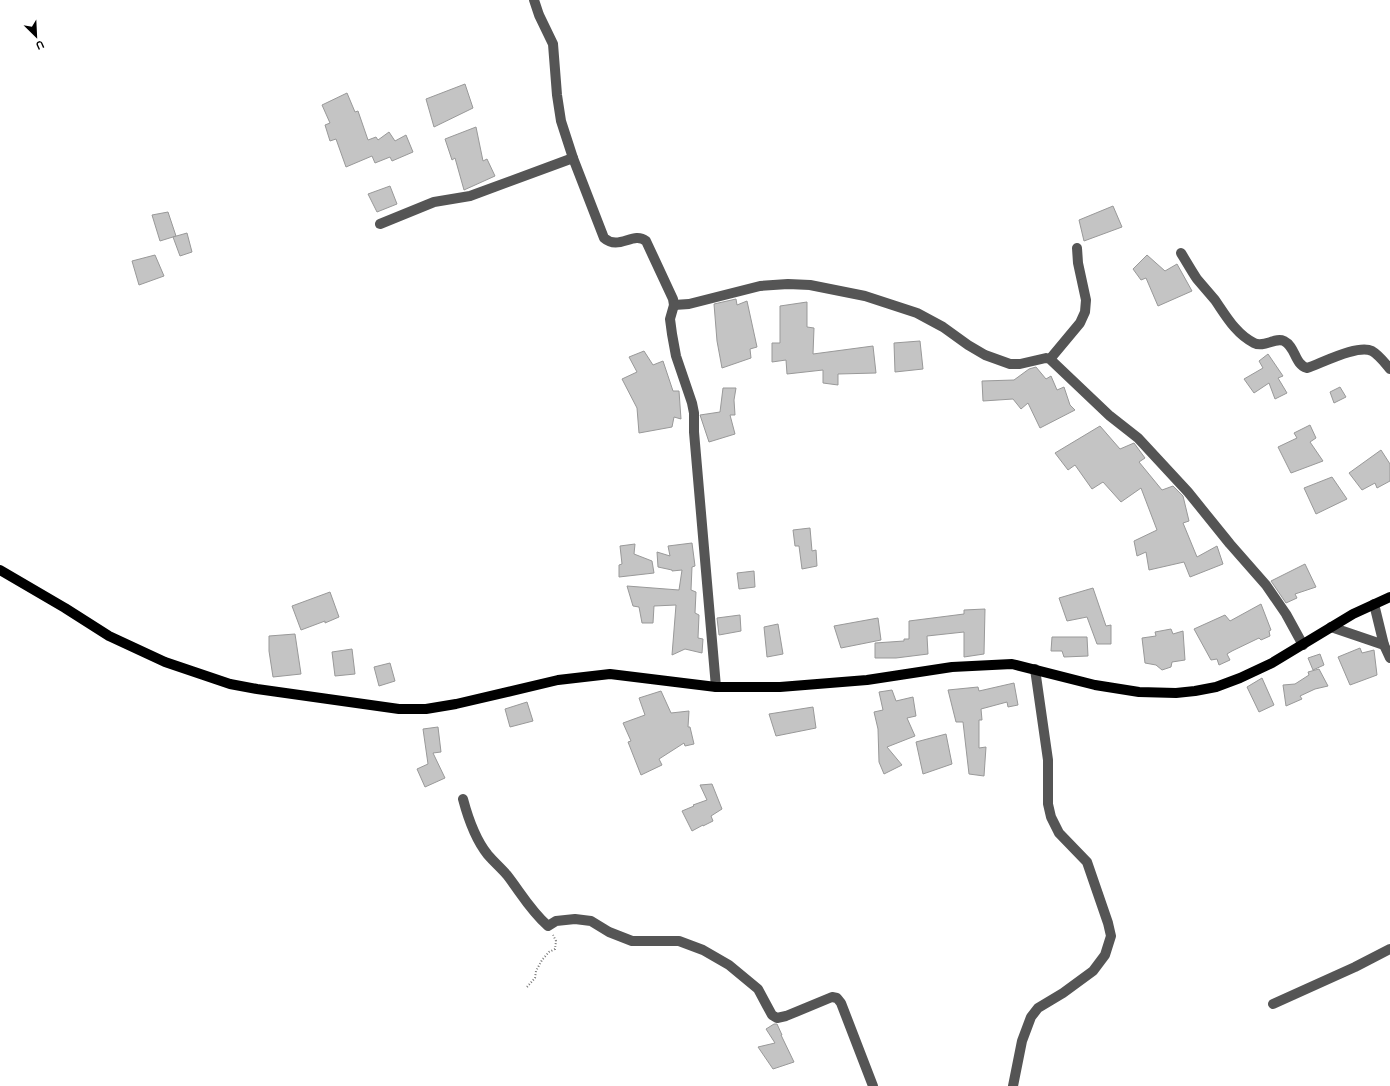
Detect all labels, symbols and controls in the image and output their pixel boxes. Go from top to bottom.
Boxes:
north arrow [16,16,56,56]
text: U [33,36,46,52]

